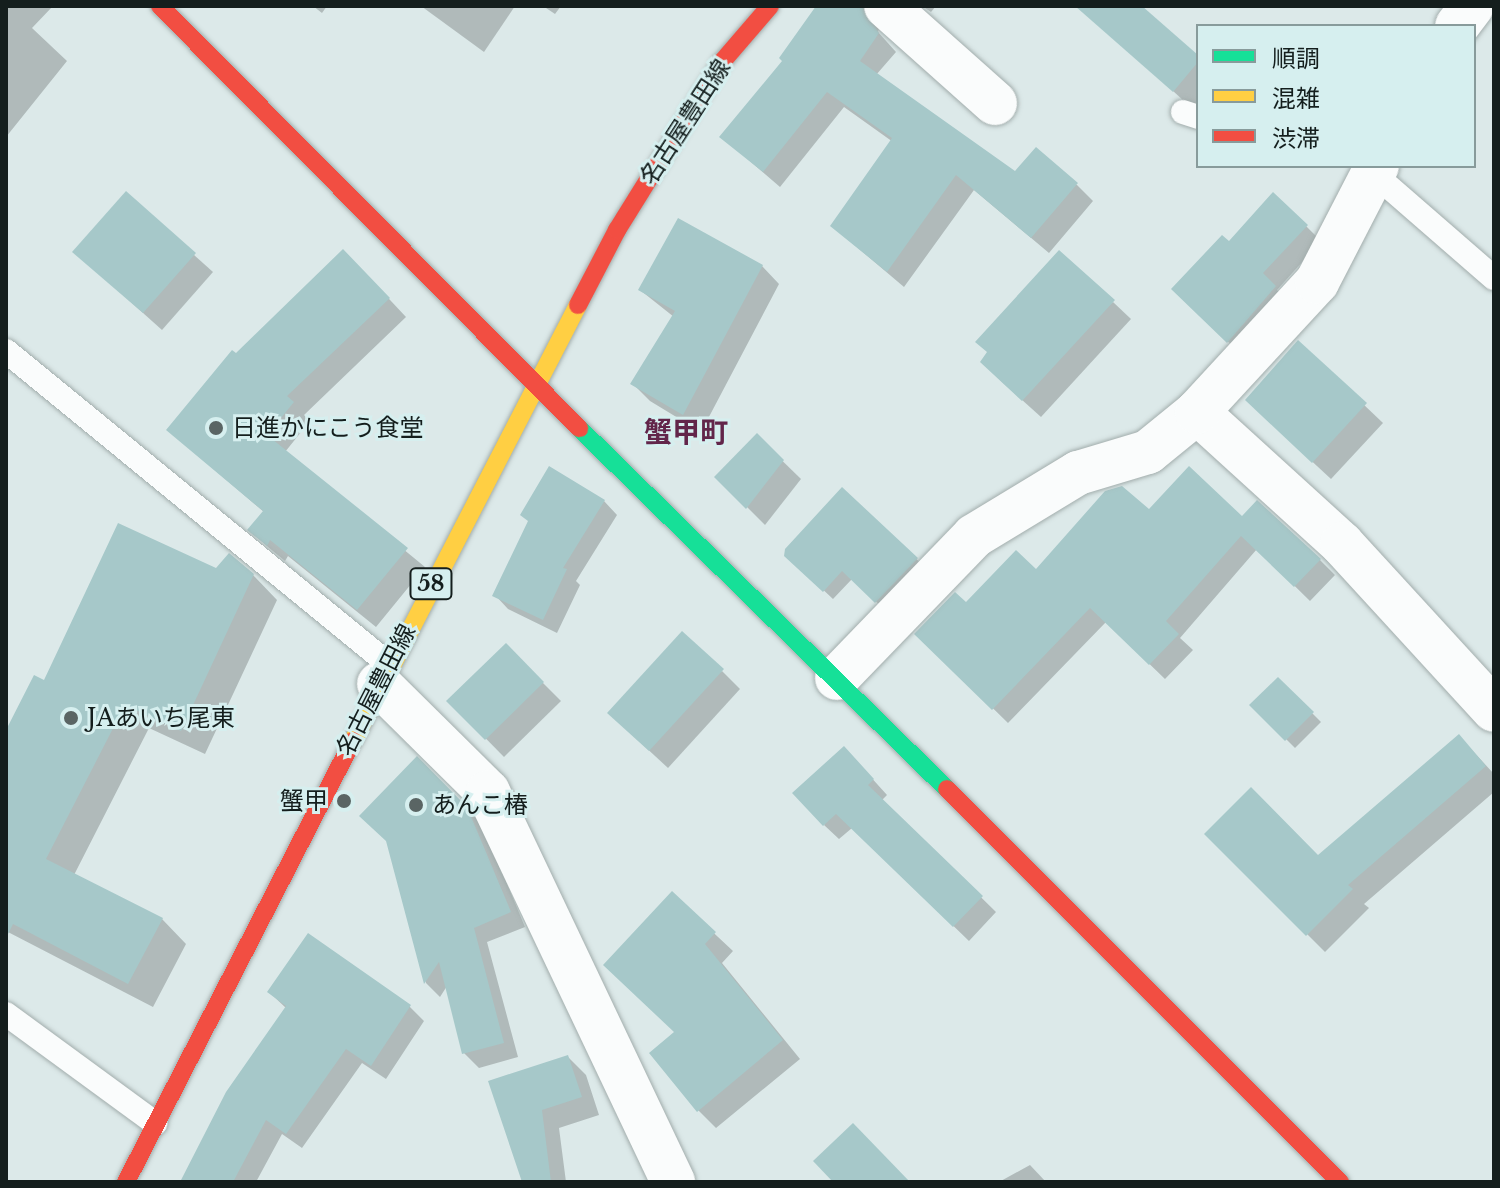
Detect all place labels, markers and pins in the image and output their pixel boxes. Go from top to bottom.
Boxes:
place label: 日進かにこう食堂 [232,414,424,442]
marker: 日進かにこう食堂 [207,419,225,437]
place label: JAあいち尾東 [87,704,235,732]
marker: JAあいち尾東 [62,709,80,727]
place label: 蟹甲 [280,787,328,815]
place label: あんこ椿 [432,791,528,819]
marker: 蟹甲 [335,792,353,810]
marker: あんこ椿 [407,796,425,814]

